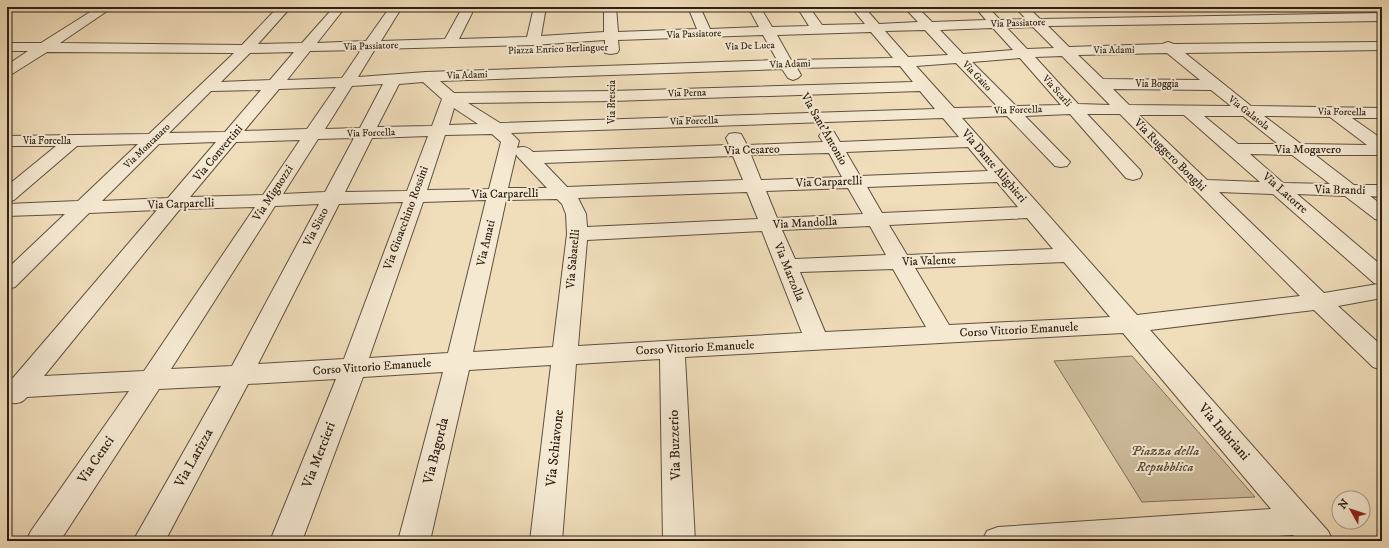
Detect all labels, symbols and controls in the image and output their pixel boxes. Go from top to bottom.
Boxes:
street label: Via Passiatore [989,16,1046,30]
street label: Via Passiatore [665,27,722,41]
street label: Via Passiatore [342,39,399,53]
street label: Via De Luca [724,39,776,53]
street label: Piazza Enrico Berlinguer [508,41,609,57]
street label: Via Adami [1092,44,1135,56]
street label: Via Adami [768,57,811,71]
street label: Via Gaito [959,58,994,94]
street label: Via Adami [445,68,488,82]
street label: Via Scarli [1039,72,1075,110]
street label: Via Boggia [1135,78,1179,90]
street label: Via Brescia [606,79,618,125]
street label: Via Perna [667,86,707,100]
street label: Via Sant'Antonio [797,89,851,168]
street label: Via Galatola [1225,93,1273,133]
street label: Via Forcella [993,103,1043,117]
street label: Via Forcella [1317,106,1367,118]
street label: Via Forcella [669,114,719,128]
street label: Via Ruggero Bonghi [1130,115,1209,194]
street label: Via Montanaro [121,121,173,172]
street label: Via Convertini [189,122,246,185]
street label: Via Forcella [346,126,396,140]
street label: Via Dante Alighieri [958,126,1030,206]
street label: Via Forcella [22,135,72,147]
street label: Via Cesareo [723,142,780,159]
street label: Via Mogavero [1274,142,1341,157]
street label: Via Mignozzi [249,162,297,225]
street label: Via Gioacchino Rossini [380,164,432,273]
street label: Via Latorre [1258,168,1311,217]
street label: Via Carparelli [794,173,863,191]
street label: Via Brandi [1314,182,1365,198]
street label: Via Carparelli [471,186,538,202]
street label: Via Carparelli [146,195,215,213]
street label: Via Sisto [299,205,332,250]
street label: Via Mandolla [771,214,839,232]
street label: Via Amati [473,218,499,269]
street label: Via Sabatelli [563,229,583,290]
street label: Via Marzolla [770,239,808,304]
street label: Via Valente [901,253,956,269]
street label: Corso Vittorio Emanuele [959,319,1079,341]
street label: Corso Vittorio Emanuele [635,337,755,359]
street label: Corso Vittorio Emanuele [312,355,432,379]
street label: Via Imbriani [1194,399,1254,465]
street label: Via Schiavone [542,408,568,488]
street label: Via Buzzerio [665,409,685,482]
street label: Via Bagorda [419,416,453,487]
street label: Via Mercieri [298,419,340,491]
street label: Via Larizza [170,425,217,491]
street label: Via Cenci [73,433,119,488]
park label: Piazza della Repubblica [1131,442,1199,476]
north arrow [1331,490,1371,530]
text: N [1336,496,1352,512]

